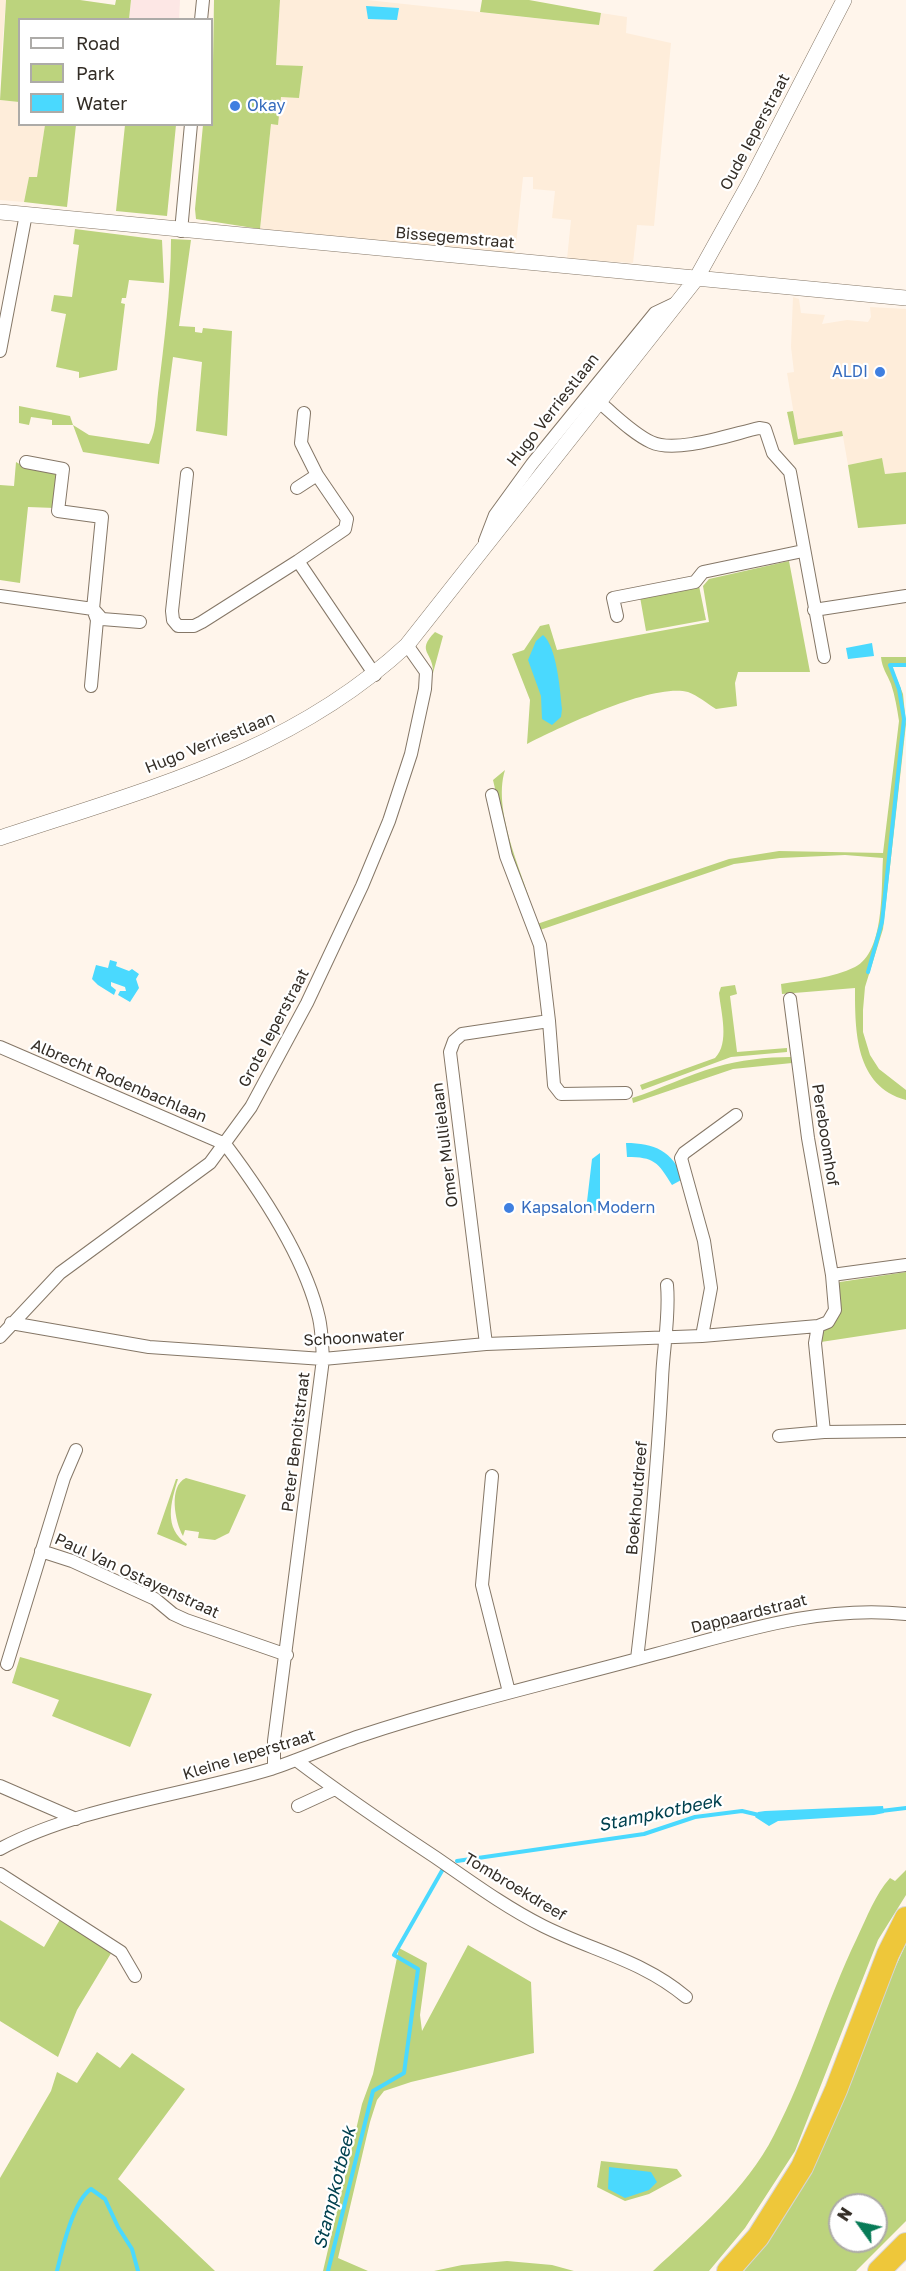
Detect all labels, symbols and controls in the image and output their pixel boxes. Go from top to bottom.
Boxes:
legend [18,18,213,126]
text: Road [76,32,120,54]
text: Park [76,62,115,84]
street label: Oude Ieperstraat [716,70,794,194]
text: Water [76,92,127,114]
place label: Okay [247,96,285,116]
marker: Okay [228,99,242,113]
street label: Bissegemstraat [394,223,516,253]
street label: Hugo Verriestlaan [503,350,603,470]
place label: ALDI [832,362,868,382]
marker: ALDI [873,365,887,379]
street label: Hugo Verriestlaan [142,708,278,778]
street label: Grote Ieperstraat [235,965,313,1091]
street label: Albrecht Rodenbachlaan [28,1035,210,1127]
street label: Omer Mullielaan [428,1081,462,1209]
street label: Pereboomhof [807,1082,843,1188]
place label: Kapsalon Modern [521,1198,655,1218]
marker: Kapsalon Modern [502,1201,516,1215]
street label: Schoonwater [303,1326,405,1350]
street label: Peter Benoitstraat [278,1371,314,1513]
street label: Boekhoutdreef [622,1440,652,1556]
street label: Paul Van Ostayenstraat [52,1529,222,1623]
street label: Dappaardstraat [689,1590,809,1638]
street label: Kleine Ieperstraat [180,1726,318,1784]
water label: Stampkotbeek [596,1789,724,1837]
street label: Tombroekdreef [460,1849,570,1925]
water label: Stampkotbeek [309,2125,361,2251]
north arrow [828,2193,888,2253]
text: N [833,2204,856,2225]

